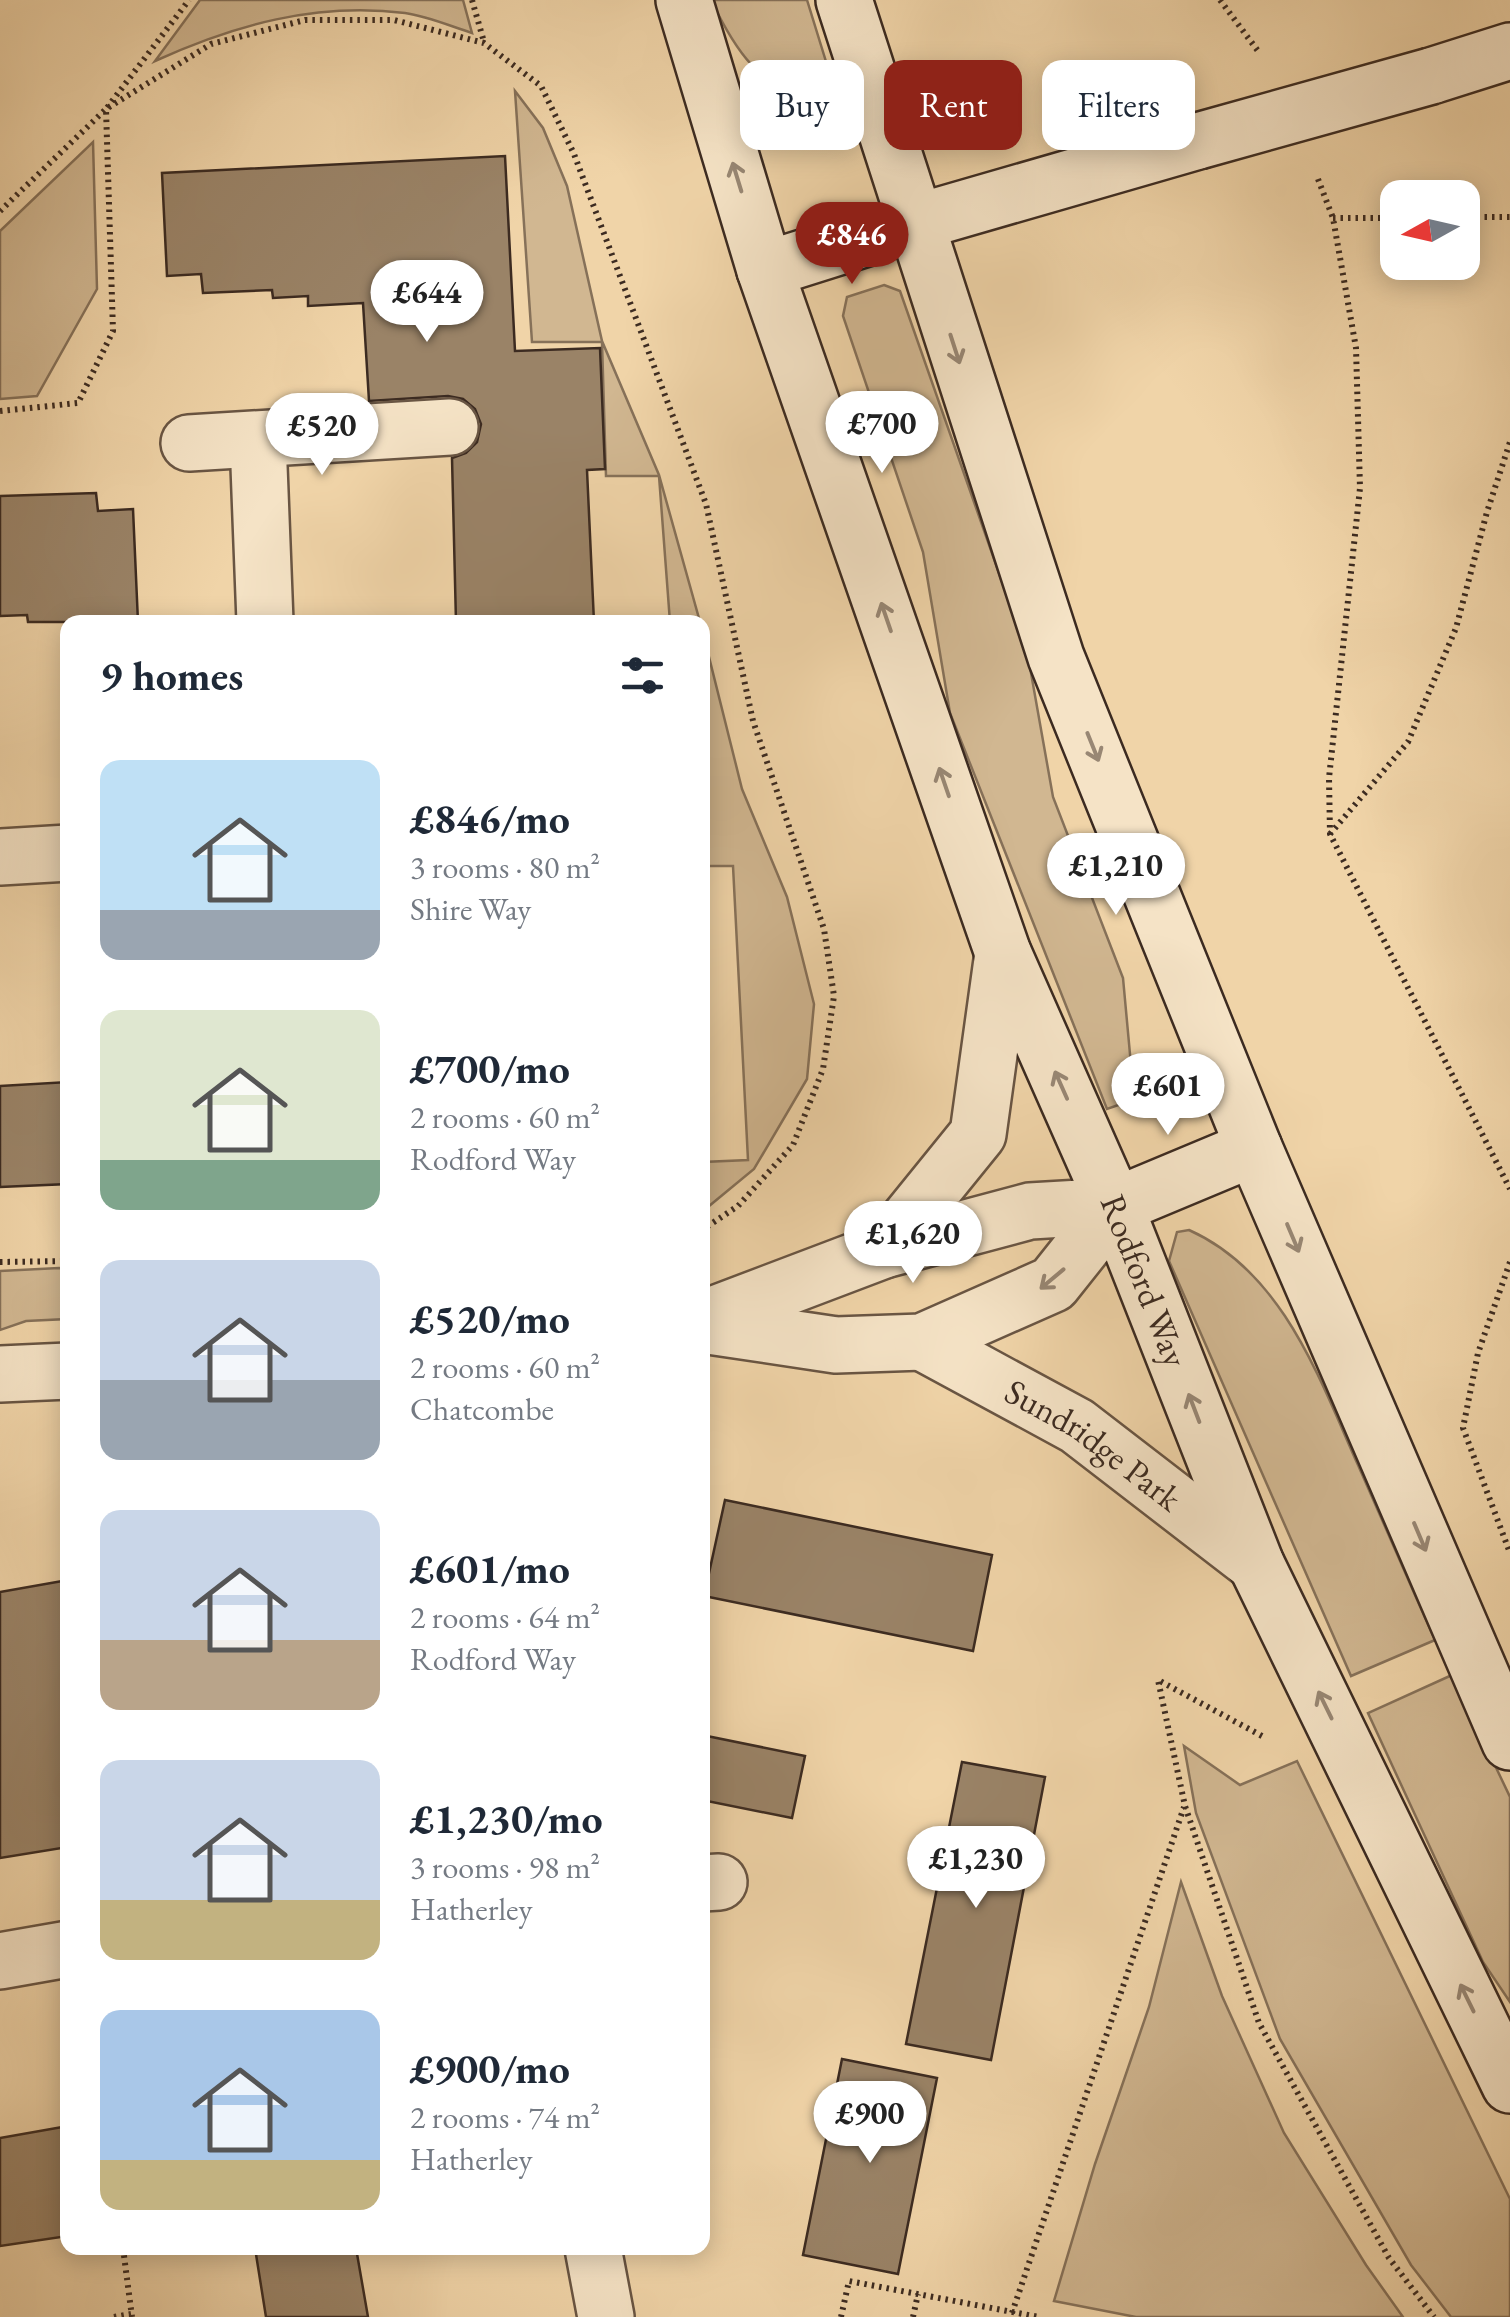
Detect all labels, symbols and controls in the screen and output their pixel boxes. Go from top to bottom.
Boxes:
chip: Buy [740,60,864,150]
chip: Rent [884,60,1022,150]
chip: Filters [1042,60,1195,150]
one-way arrow [727,162,745,193]
north arrow [1380,180,1480,280]
map controls [1380,180,1480,280]
pin: £846 [793,202,911,287]
text: £846 [818,213,886,255]
pin: £644 [368,260,486,345]
text: £644 [393,271,461,313]
one-way arrow [948,332,966,364]
pin: £700 [823,391,941,476]
pin: £520 [263,393,381,478]
text: £700 [848,402,916,444]
text: £520 [288,404,356,446]
one-way arrow [876,602,894,633]
text: 9 homes [100,648,243,703]
icon: filters [615,648,670,703]
one-way arrow [1085,732,1103,762]
one-way arrow [934,767,952,798]
text: £846/mo [410,791,570,846]
icon: home [180,800,300,920]
pin: £1,210 [1035,833,1197,918]
text: £1,210 [1069,844,1163,886]
text: 3 rooms · 80 m² [410,846,600,888]
text: Shire Way [410,888,531,930]
text: £700/mo [410,1041,570,1096]
icon: home [180,1050,300,1170]
pin: £601 [1109,1053,1227,1138]
text: £601 [1134,1064,1202,1106]
one-way arrow [1051,1070,1069,1101]
text: 2 rooms · 60 m² [410,1096,600,1138]
text: Rodford Way [410,1138,576,1180]
street label: Rodford Way [1091,1188,1199,1374]
pin: £1,620 [832,1201,994,1286]
text: £1,620 [866,1212,960,1254]
one-way arrow [1285,1222,1303,1253]
one-way arrow [1040,1267,1065,1290]
text: £520/mo [410,1291,570,1346]
icon: home [180,1300,300,1420]
text: 2 rooms · 60 m² [410,1346,600,1388]
street label: Sundridge Park [997,1368,1191,1521]
text: Chatcombe [410,1388,554,1430]
one-way arrow [1184,1393,1202,1424]
one-way arrow [1412,1521,1430,1552]
text: £601/mo [410,1541,570,1596]
icon: home [180,1550,300,1670]
text: 2 rooms · 64 m² [410,1596,600,1638]
text: Rodford Way [410,1638,576,1680]
one-way arrow [1315,1691,1334,1721]
text: £1,230/mo [410,1791,603,1846]
icon: home [180,1800,300,1920]
pin: £1,230 [895,1826,1057,1911]
text: £1,230 [929,1837,1023,1879]
text: 3 rooms · 98 m² [410,1846,600,1888]
text: Hatherley [410,1888,533,1930]
one-way arrow [1456,1983,1475,2013]
text: £900/mo [410,2041,570,2096]
icon: home [180,2050,300,2170]
pin: £900 [811,2081,929,2166]
text: £900 [836,2092,904,2134]
text: 2 rooms · 74 m² [410,2096,600,2138]
text: Hatherley [410,2138,533,2180]

